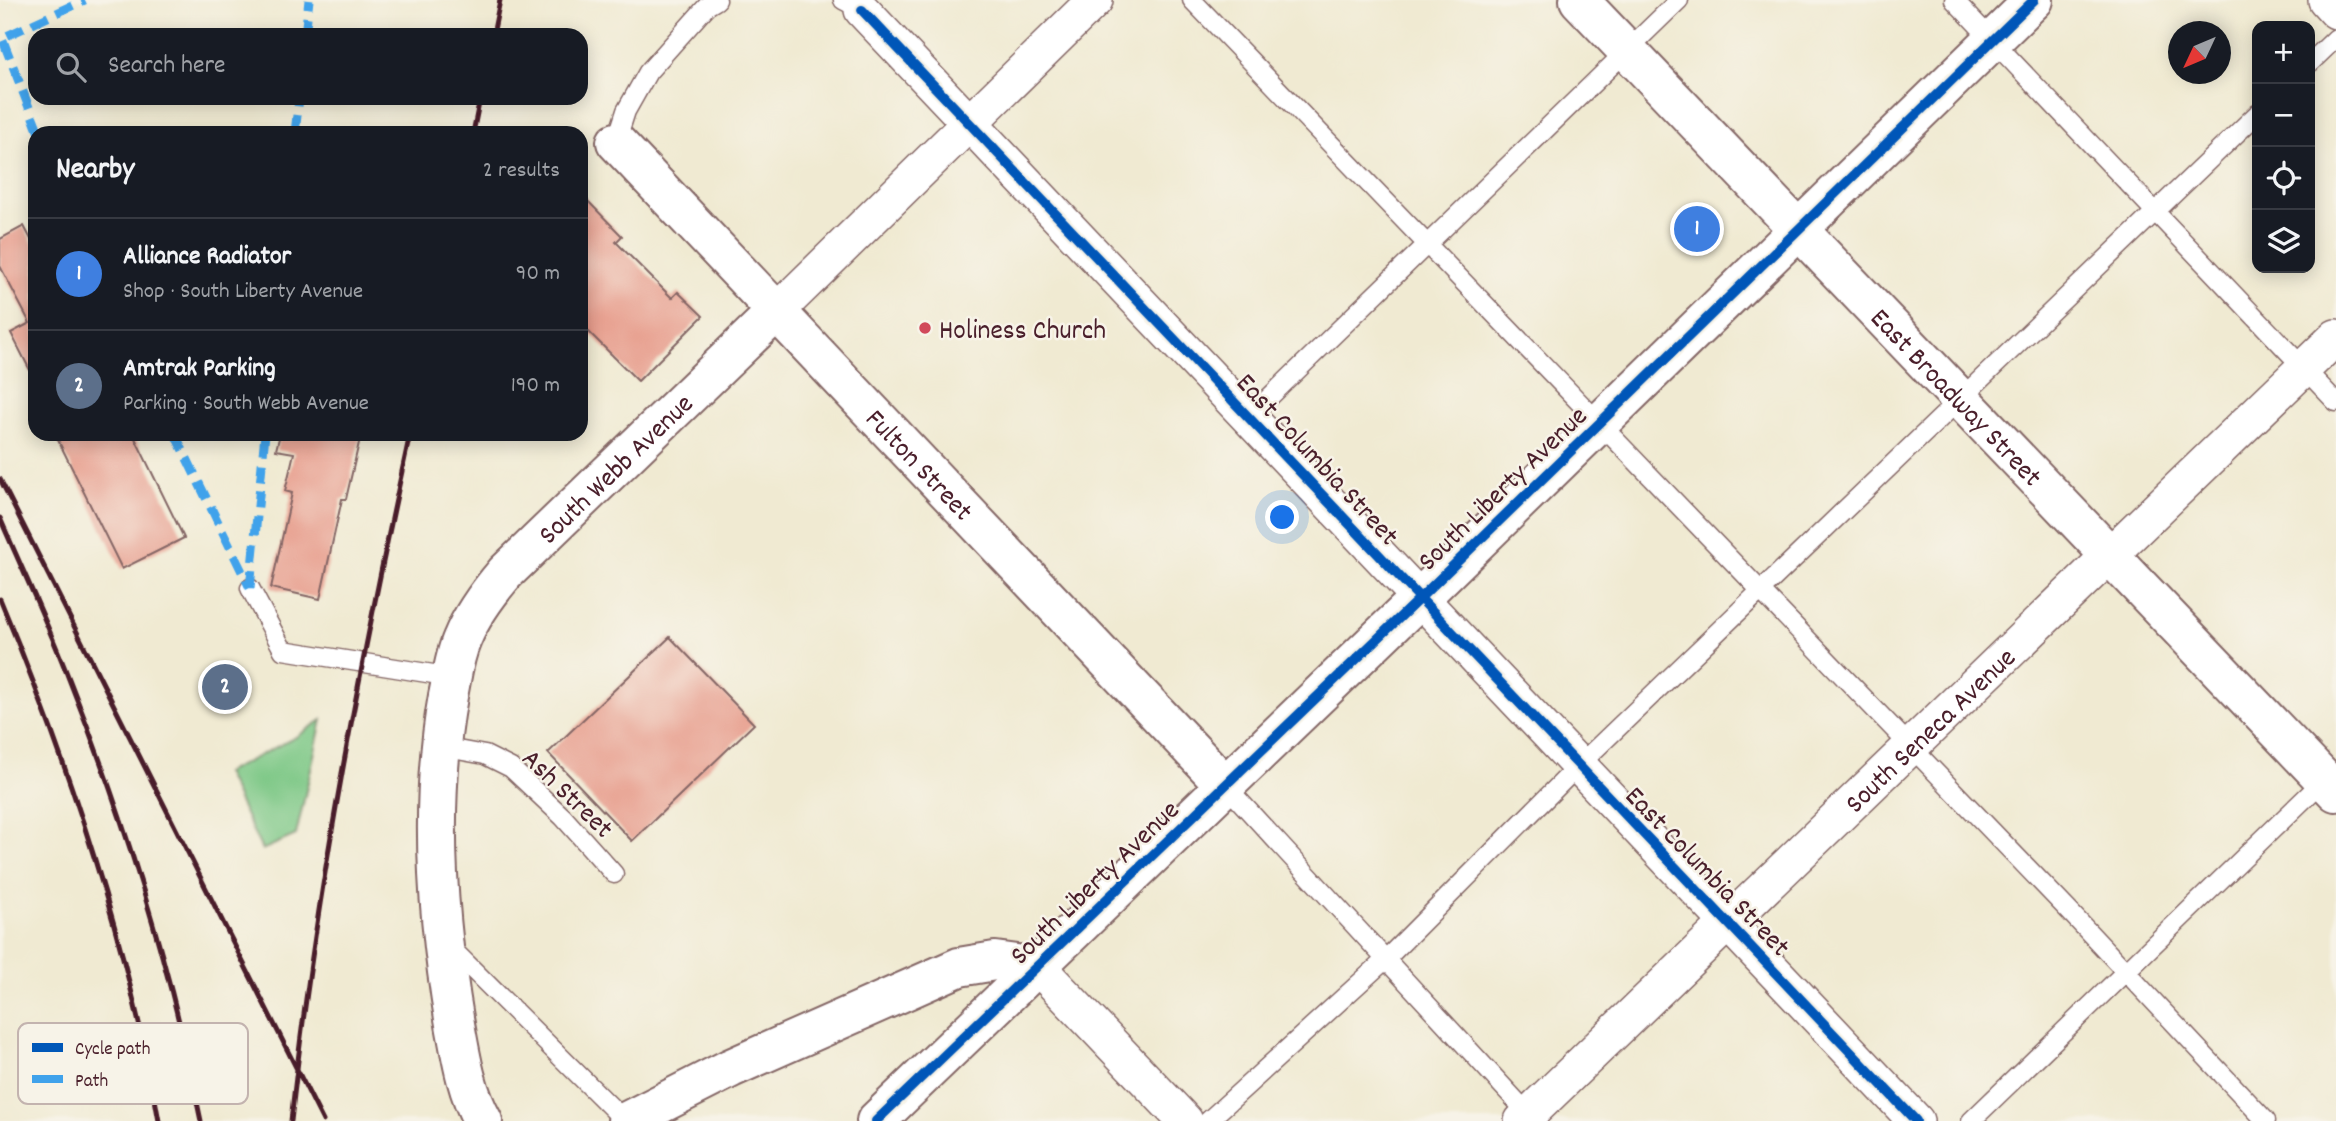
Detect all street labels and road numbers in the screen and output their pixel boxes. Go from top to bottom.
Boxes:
street label: East Broadway Street [1859,301,2049,498]
street label: East Columbia Street [1225,366,1406,557]
street label: South Webb Avenue [531,387,705,556]
street label: South Liberty Avenue [1411,399,1598,582]
street label: Fulton Street [854,402,980,532]
street label: South Seneca Avenue [1838,641,2027,825]
street label: Ash Street [511,741,621,850]
street label: East Columbia Street [1613,779,1797,968]
street label: South Liberty Avenue [1003,793,1190,976]

